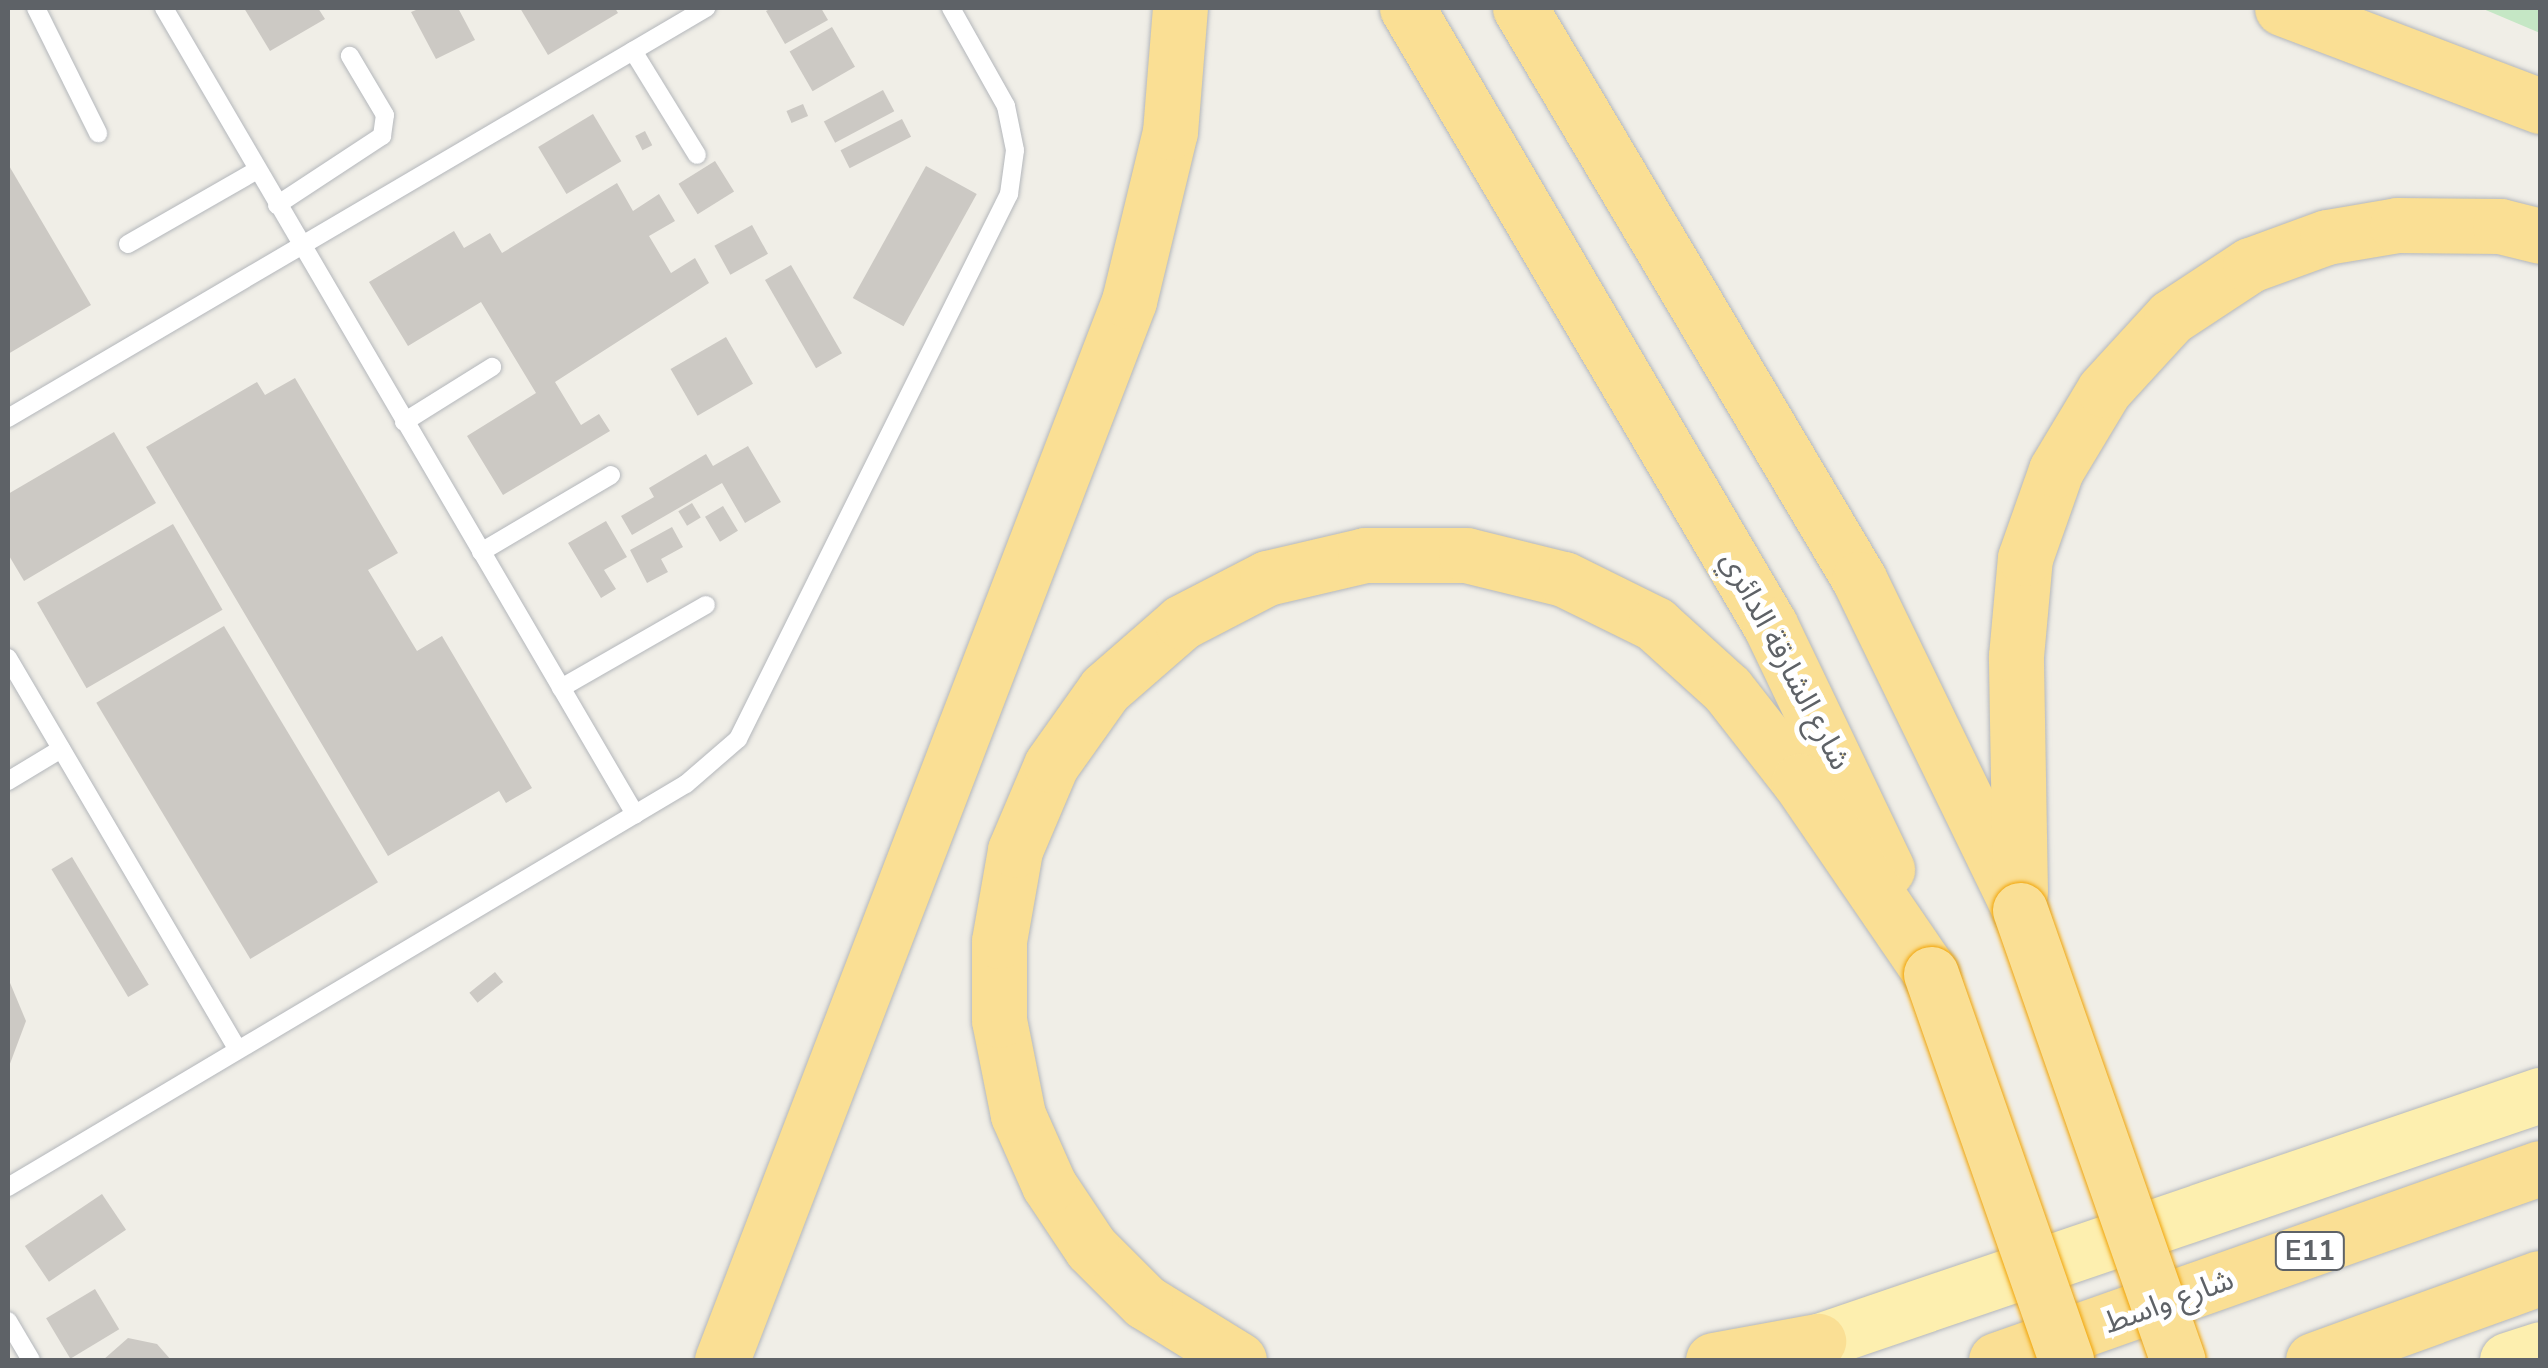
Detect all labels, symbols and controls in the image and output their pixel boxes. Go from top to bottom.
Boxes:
street label: شارع الشارقة الدائري [1712,546,1858,776]
road number: E11 [2272,1228,2348,1274]
street label: شارع واسط [2099,1262,2239,1342]

